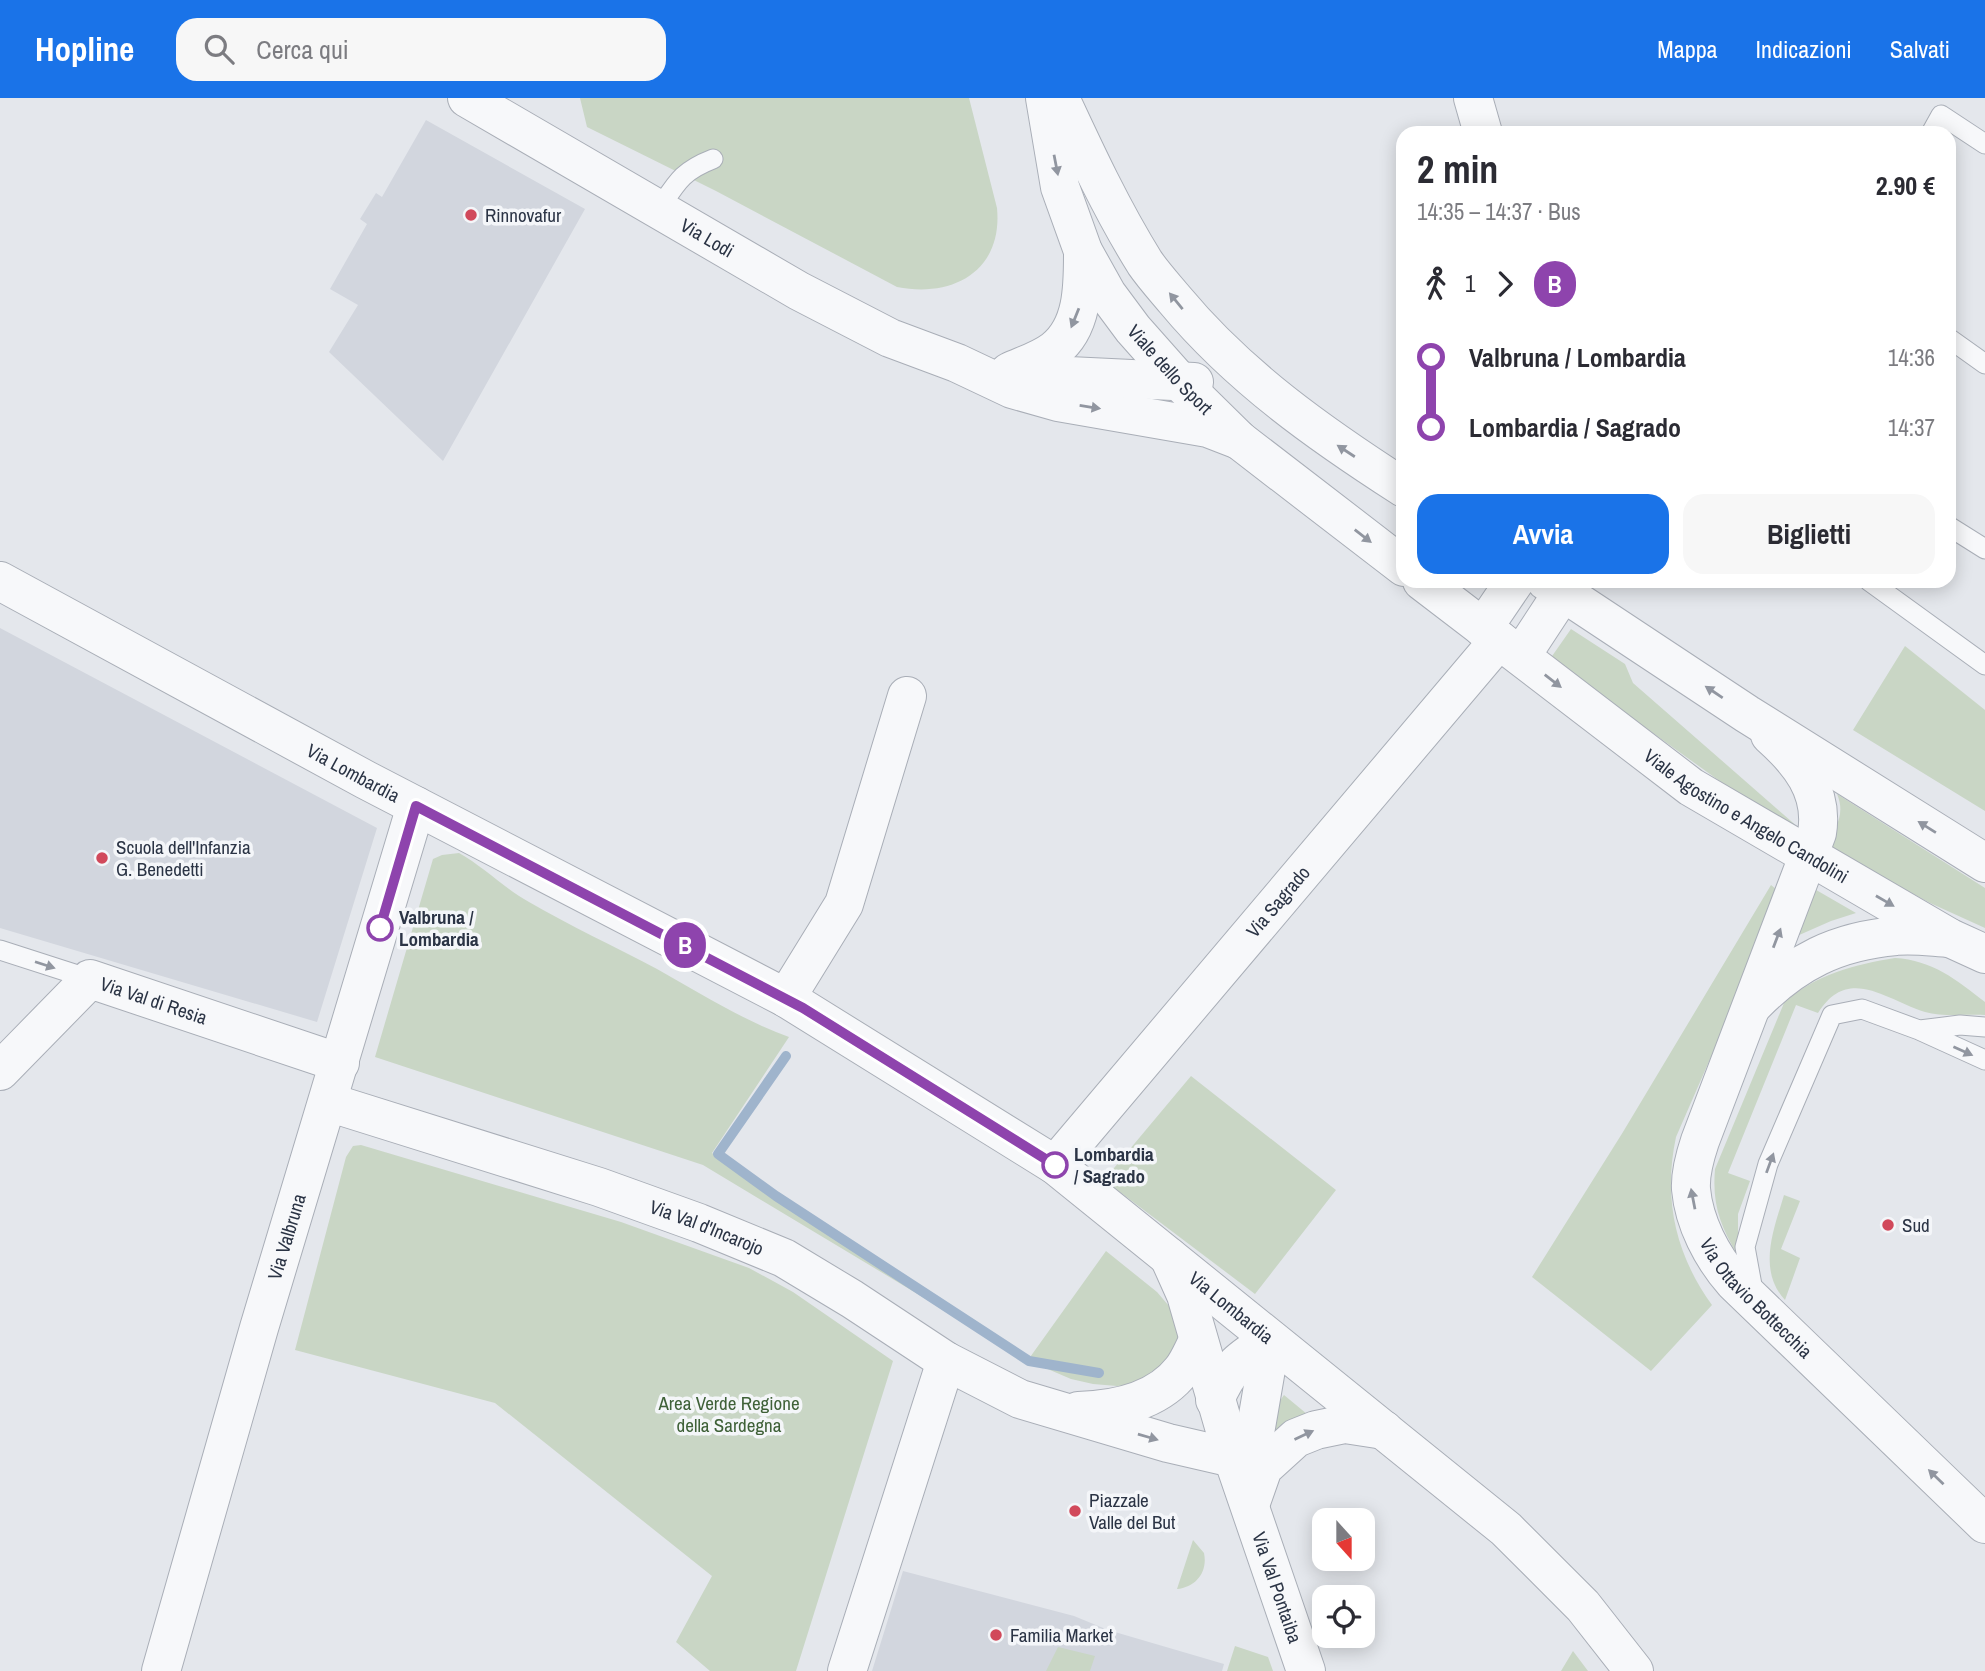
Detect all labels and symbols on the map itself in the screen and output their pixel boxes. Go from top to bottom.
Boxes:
one-way arrow [1051,154,1062,176]
place label: Rinnovafur [485,202,562,228]
marker: Rinnovafur [463,207,479,223]
street label: Via Lodi [676,212,739,263]
one-way arrow [1168,292,1184,310]
one-way arrow [1069,308,1080,329]
street label: Viale dello Sport [1122,319,1219,421]
one-way arrow [1079,402,1101,413]
one-way arrow [1337,444,1356,457]
one-way arrow [1354,528,1372,542]
one-way arrow [1544,673,1562,687]
one-way arrow [1705,685,1723,699]
street label: Via Lombardia [302,737,405,808]
street label: Viale Agostino e Angelo Candolini [1639,743,1853,889]
one-way arrow [1918,820,1937,833]
place label: Scuola dell'Infanzia G. Benedetti [116,834,251,882]
marker: Scuola dell'Infanzia G. Benedetti [94,850,110,866]
street label: Via Sagrado [1240,860,1316,943]
one-way arrow [1875,895,1895,907]
place label: Valbruna / Lombardia [399,904,479,952]
marker: Valbruna / Lombardia [367,915,393,941]
line badge: B [662,922,708,968]
one-way arrow [1771,927,1782,948]
one-way arrow [35,960,56,970]
street label: Via Val di Resia [97,970,211,1031]
one-way arrow [1953,1046,1974,1057]
place label: Lombardia / Sagrado [1074,1141,1154,1189]
marker: Lombardia / Sagrado [1042,1152,1068,1178]
one-way arrow [1764,1153,1775,1174]
one-way arrow [1688,1188,1699,1210]
street label: Via Valbruna [261,1190,312,1283]
street label: Via Val d'Incarojo [646,1193,768,1261]
place label: Sud [1902,1212,1930,1238]
marker: Sud [1880,1217,1896,1233]
street label: Via Ottavio Bottecchia [1694,1233,1818,1364]
street label: Via Lombardia [1183,1265,1279,1350]
park label: Area Verde Regione della Sardegna [657,1390,800,1438]
one-way arrow [1294,1429,1314,1441]
one-way arrow [1138,1433,1159,1443]
one-way arrow [1928,1469,1945,1485]
place label: Piazzale Valle del But [1089,1487,1176,1535]
marker: Piazzale Valle del But [1067,1503,1083,1519]
north arrow [1312,1508,1376,1572]
street label: Via Val Pontaiba [1246,1528,1308,1647]
place label: Familia Market [1010,1622,1114,1648]
marker: Familia Market [988,1627,1004,1643]

